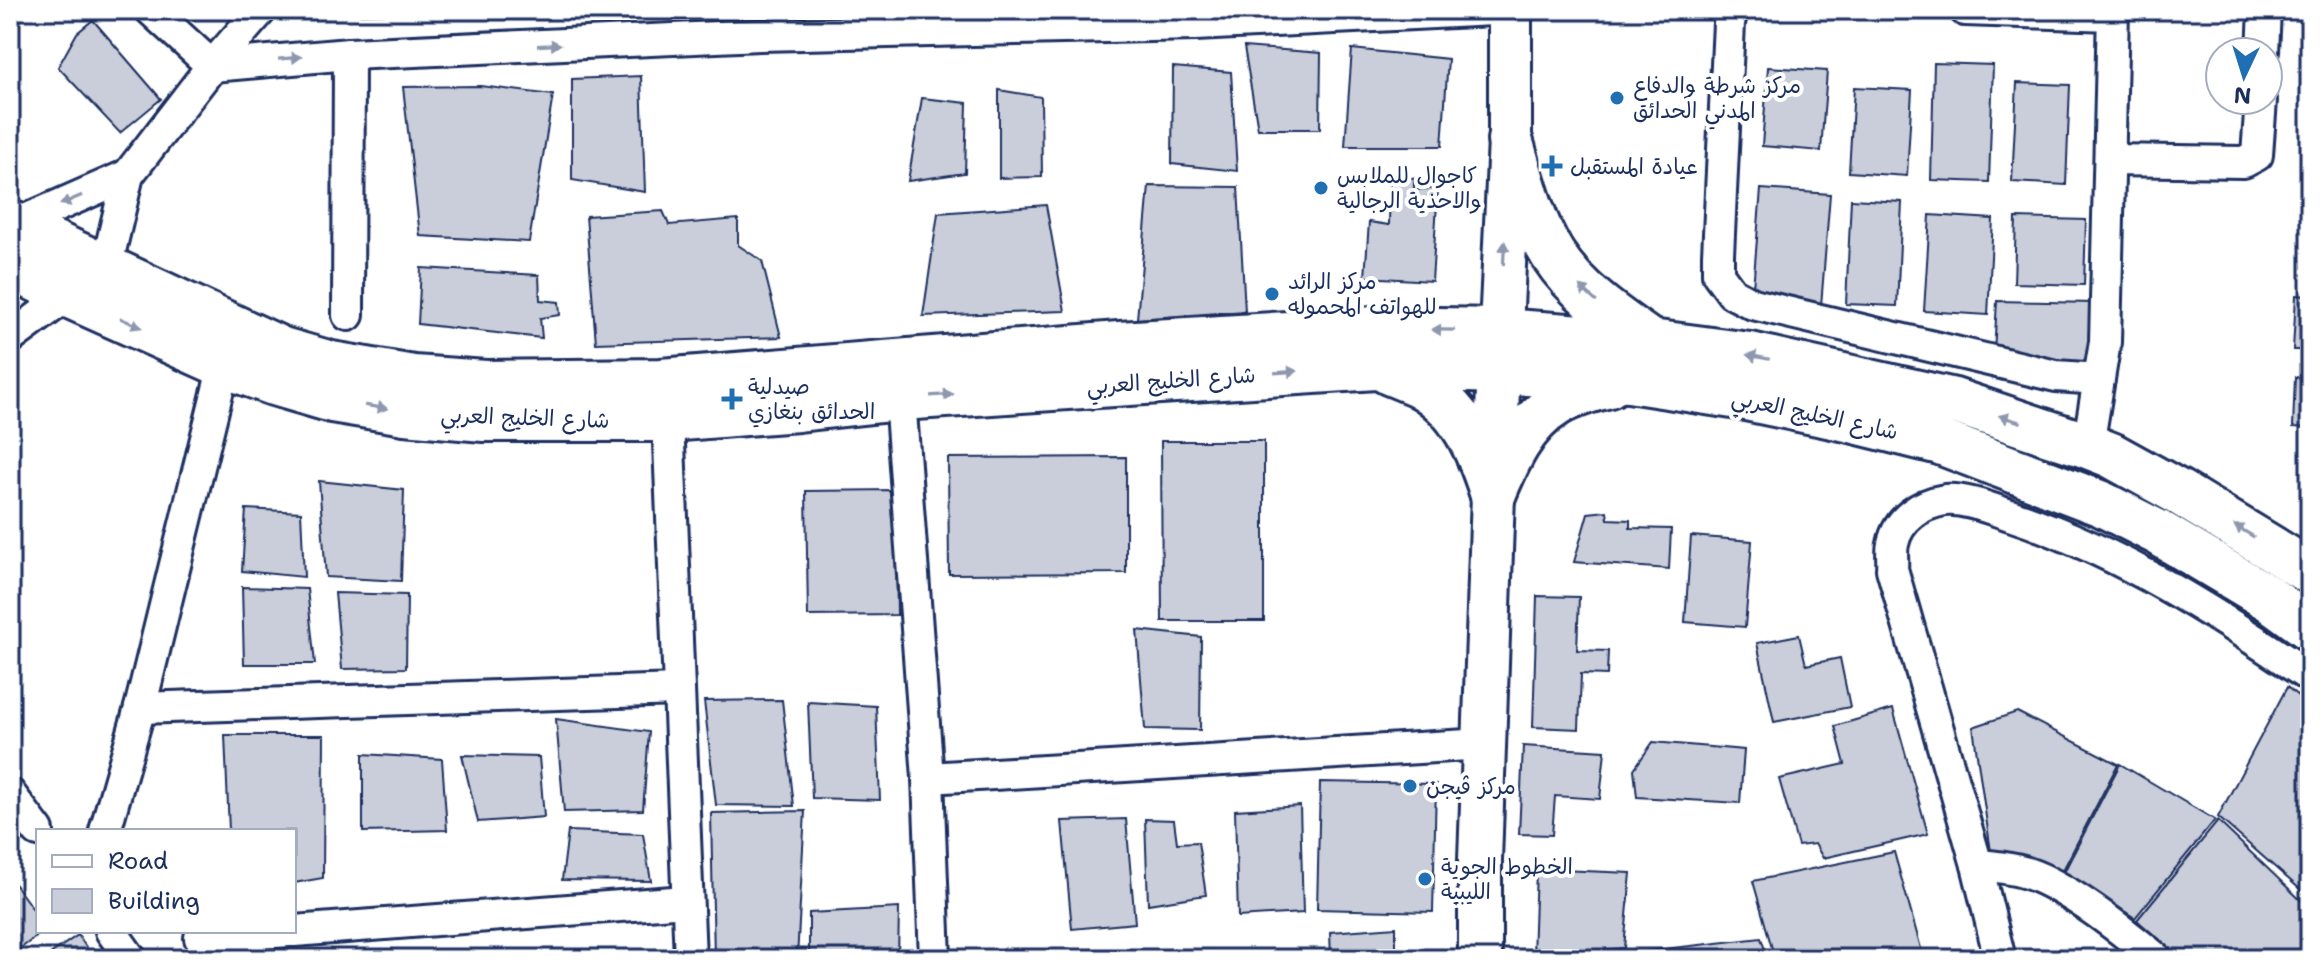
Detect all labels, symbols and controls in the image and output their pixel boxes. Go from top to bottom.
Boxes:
north arrow [2204,36,2284,116]
one-way arrow [537,38,562,51]
one-way arrow [278,52,303,65]
place label: مركز شرطة والدفاع المدني الحدائق [1633,71,1801,130]
text: N [2233,80,2252,111]
marker: مركز شرطة والدفاع المدني الحدائق [1608,89,1626,107]
place label: عيادة المستقبل [1570,152,1698,181]
marker: عيادة المستقبل [1541,155,1563,177]
place label: كاجوال للملابس والاحذية الرجالية [1337,161,1482,215]
marker: كاجوال للملابس والاحذية الرجالية [1312,179,1330,197]
one-way arrow [59,193,83,206]
one-way arrow [1498,240,1511,265]
place label: مركز الرائد للهواتف المحموله [1288,267,1437,321]
marker: مركز الرائد للهواتف المحموله [1263,285,1281,303]
one-way arrow [1578,286,1597,304]
one-way arrow [119,317,143,330]
one-way arrow [1430,324,1455,336]
one-way arrow [1745,350,1770,363]
street label: شارع الخليج العربي [1086,360,1257,406]
one-way arrow [1274,365,1299,378]
place label: صيدلية الحدائق بنغازي [748,372,875,428]
street label: شارع الخليج العربي [1728,383,1901,451]
one-way arrow [930,388,955,401]
marker: صيدلية الحدائق بنغازي [723,390,741,408]
street label: شارع الخليج العربي [440,400,610,440]
one-way arrow [364,401,389,414]
one-way arrow [1998,412,2022,425]
one-way arrow [2233,524,2255,538]
place label: مركز ڤيجن [1426,772,1516,801]
marker: مركز ڤيجن [1401,777,1419,795]
legend [36,829,296,933]
text: Road [108,845,168,877]
place label: الخطوط الجوية الليبية [1441,852,1573,906]
marker: الخطوط الجوية الليبية [1416,870,1434,888]
text: Building [108,885,200,917]

